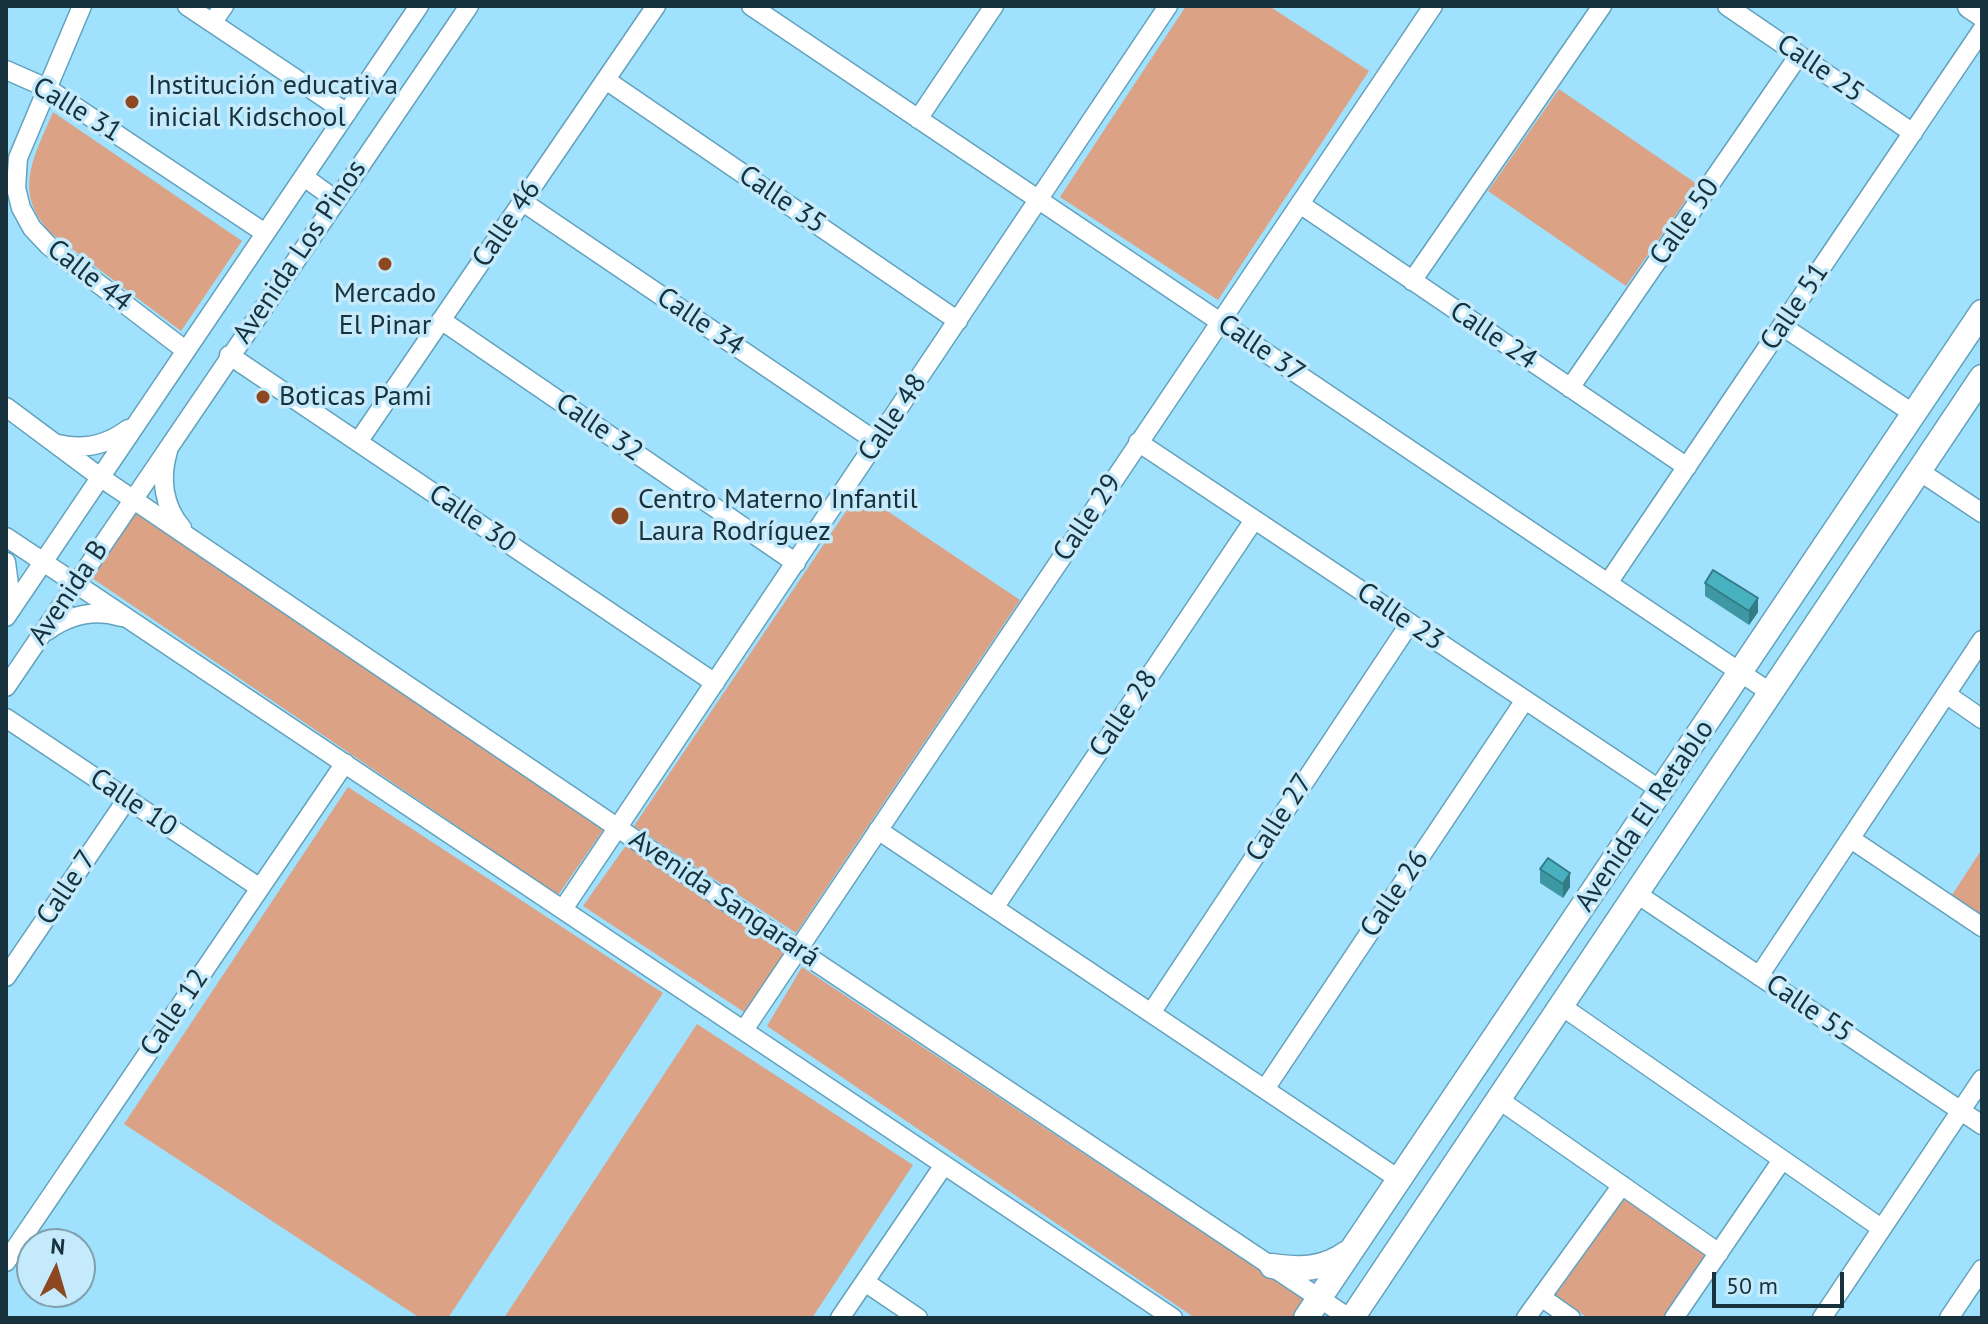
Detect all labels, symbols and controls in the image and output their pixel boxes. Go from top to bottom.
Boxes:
street label: Calle 25 [1770,28,1870,110]
place label: Institución educativa inicial Kidschool [148,69,398,135]
street label: Calle 31 [26,70,128,150]
marker: Institución educativa inicial Kidschool [123,93,141,111]
street label: Avenida Los Pinos [226,154,374,350]
street label: Calle 35 [732,159,832,241]
street label: Calle 50 [1643,172,1727,272]
street label: Calle 46 [466,174,548,274]
street label: Calle 44 [40,233,138,319]
marker: Mercado El Pinar [376,255,394,273]
street label: Calle 51 [1754,257,1836,357]
place label: Mercado El Pinar [334,277,436,343]
street label: Calle 34 [650,281,750,363]
street label: Calle 24 [1443,295,1543,377]
street label: Calle 37 [1211,308,1311,390]
street label: Calle 48 [852,368,934,468]
place label: Boticas Pami [279,380,432,414]
street label: Calle 32 [549,387,649,469]
marker: Boticas Pami [254,388,272,406]
street label: Calle 29 [1047,468,1129,568]
street label: Calle 30 [422,478,522,560]
place label: Centro Materno Infantil Laura Rodríguez [638,483,918,549]
marker: Centro Materno Infantil Laura Rodríguez [609,505,631,527]
street label: Avenida B [22,535,116,651]
street label: Calle 23 [1350,576,1450,658]
street label: Calle 28 [1083,664,1165,764]
street label: Avenida El Retablo [1568,714,1722,918]
street label: Calle 10 [83,762,183,844]
street label: Calle 27 [1239,768,1321,868]
street label: Avenida Sangarará [623,823,825,975]
street label: Calle 7 [30,844,104,932]
street label: Calle 26 [1354,844,1436,944]
street label: Calle 12 [134,963,216,1063]
street label: Calle 55 [1759,968,1859,1050]
north arrow [16,1228,96,1308]
text: N [49,1232,66,1261]
scale bar [1716,1256,1848,1306]
text: 50 m [1726,1270,1778,1301]

